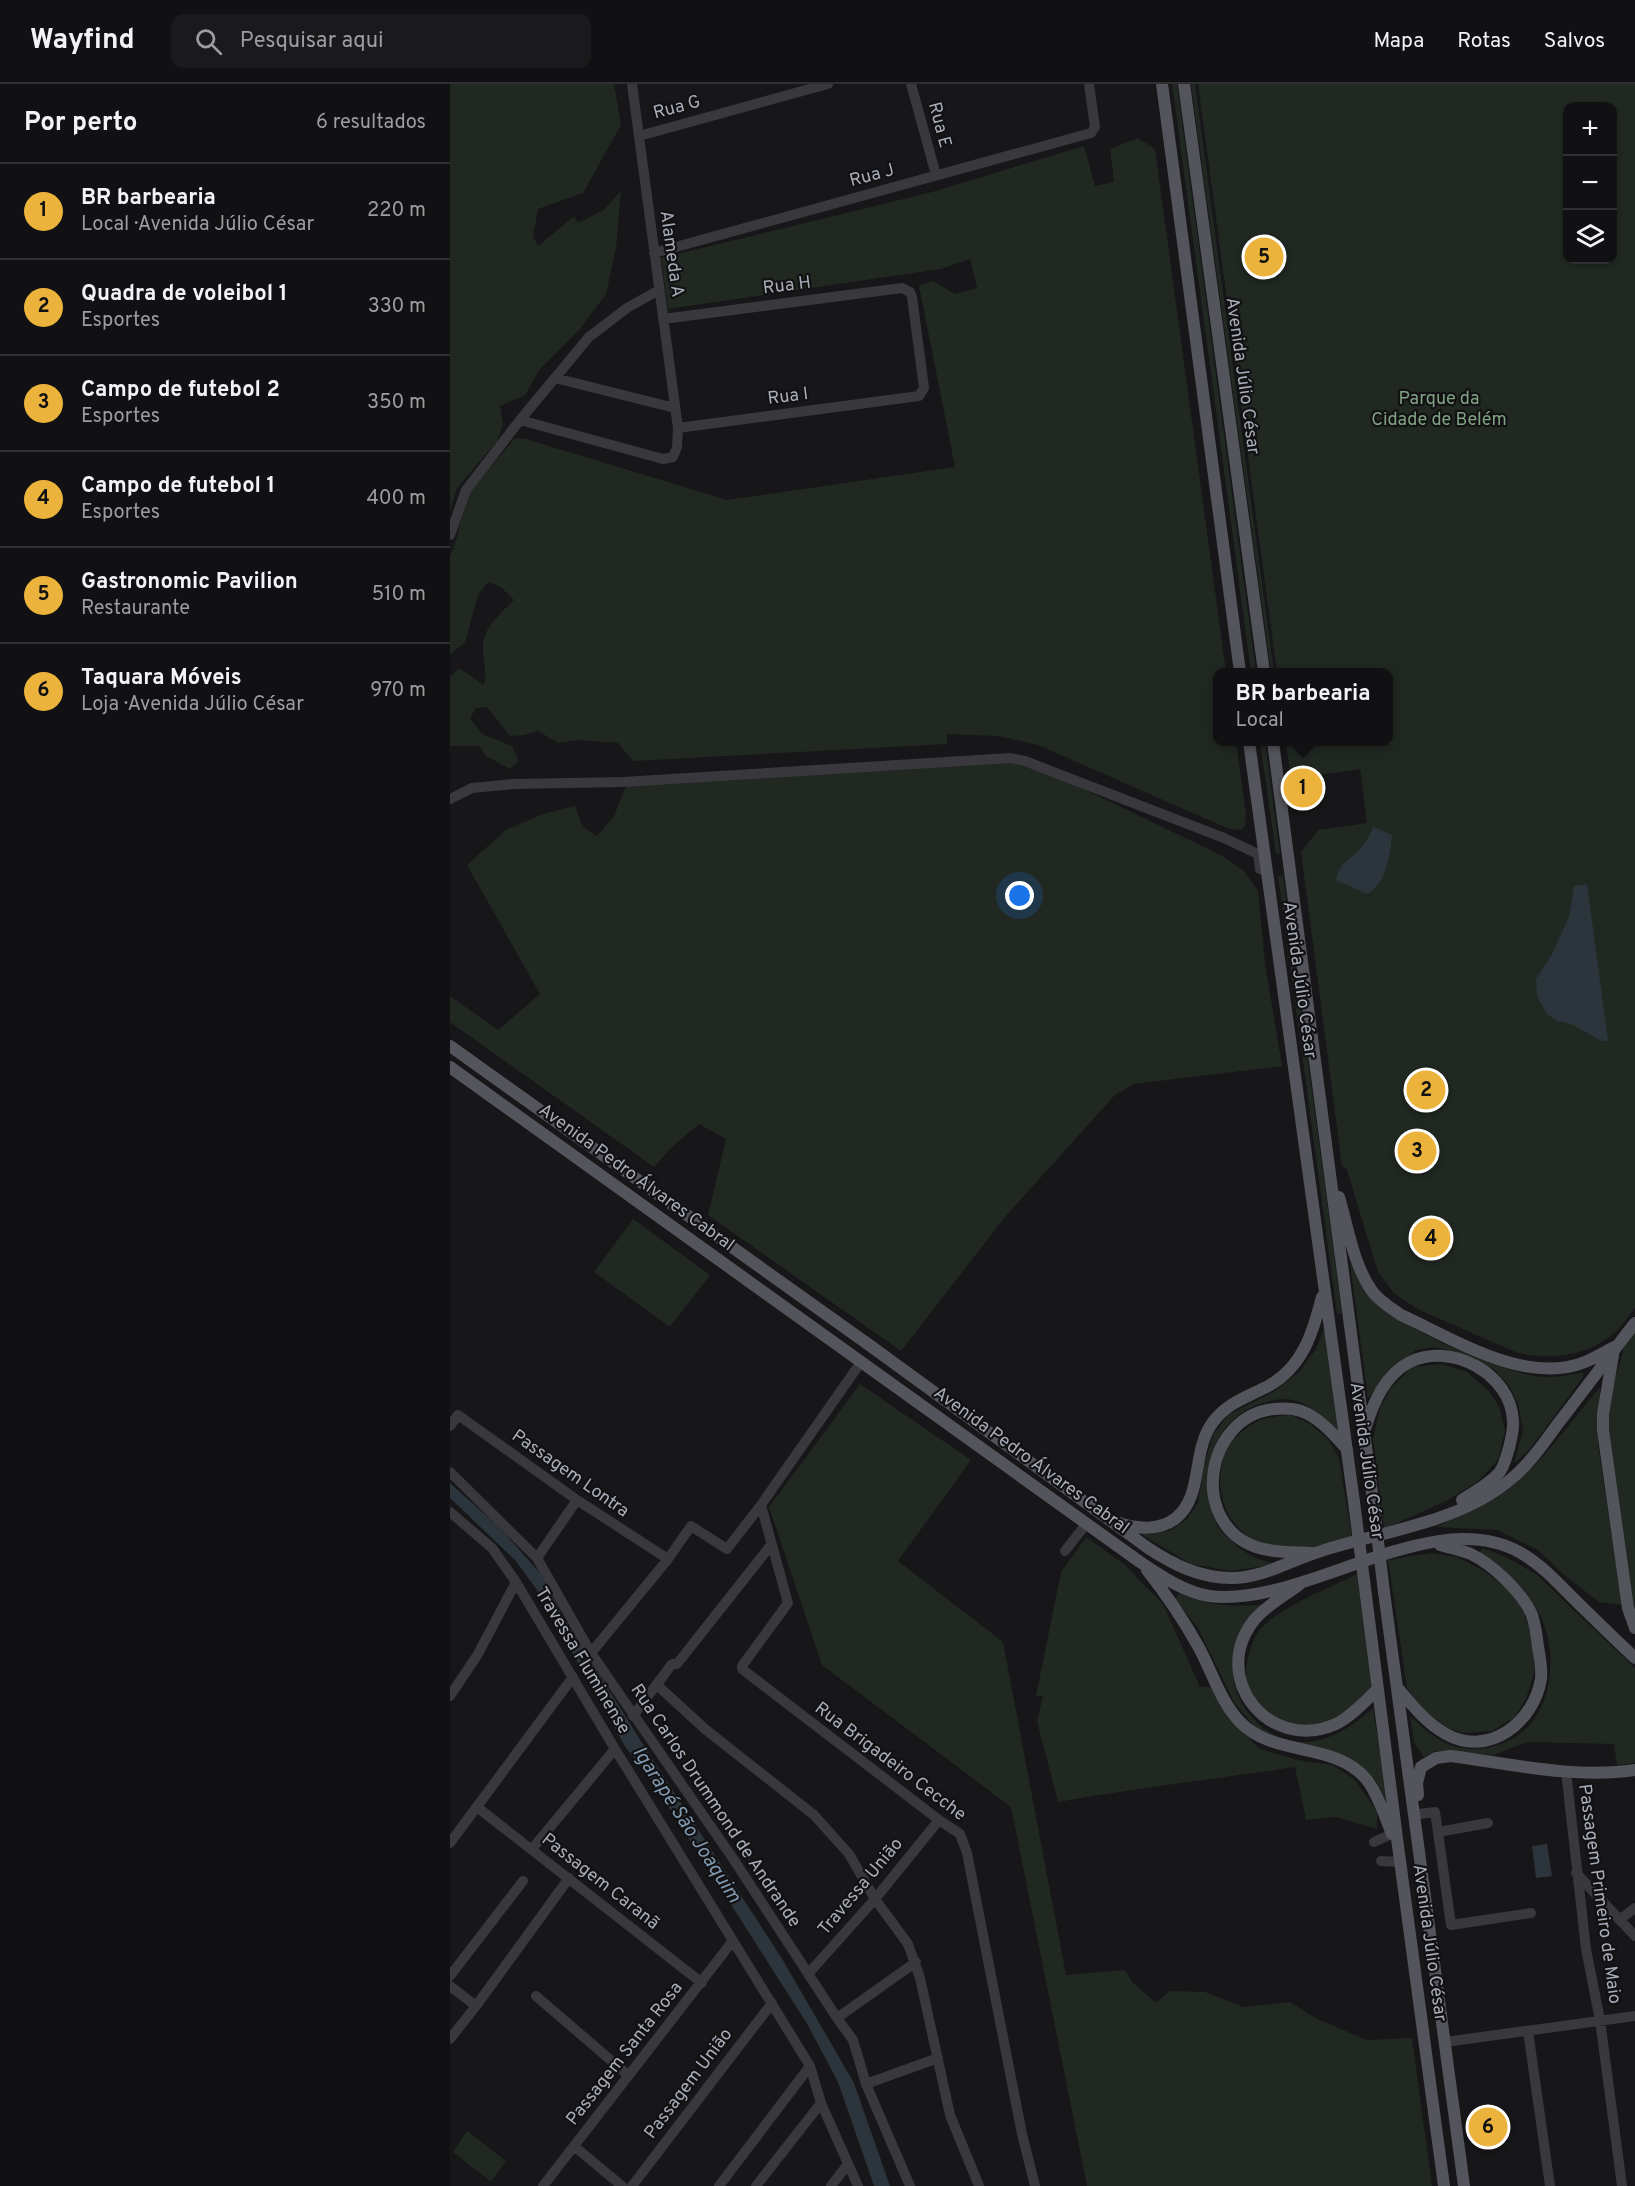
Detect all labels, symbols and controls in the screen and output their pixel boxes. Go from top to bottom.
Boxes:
search box [171,14,591,68]
text: Wayfind [30,23,135,59]
icon: search [192,25,225,58]
text: Pesquisar aqui [240,28,384,55]
text: Mapa [1374,28,1424,55]
text: Rotas [1457,28,1511,55]
text: Salvos [1544,28,1605,55]
street label: Rua G [651,91,703,125]
street label: Rua E [922,100,956,150]
map controls [1563,102,1617,264]
button: + [1563,102,1617,156]
text: Por perto [24,107,138,140]
text: 6 resultados [316,110,426,136]
button: − [1563,156,1617,210]
street label: Rua J [847,159,897,193]
text: BR barbearia [81,185,216,212]
text: 1 [40,198,48,224]
text: 220 m [367,198,426,224]
street label: Alameda A [654,209,688,299]
button: layers [1563,210,1617,264]
text: Local · Avenida Júlio César [81,212,314,238]
pin: 5 [1244,234,1284,279]
street label: Rua H [762,272,812,300]
text: Quadra de voleibol 1 [81,281,287,308]
text: 2 [37,294,50,320]
text: 330 m [368,294,426,320]
street label: Avenida Júlio César [1220,296,1264,456]
text: Esportes [81,308,160,334]
text: Campo de futebol 2 [81,377,280,404]
street label: Rua I [766,383,810,411]
park label: Parque da Cidade de Belém [1371,388,1507,432]
text: 3 [38,390,50,416]
text: 350 m [367,390,426,416]
text: Esportes [81,404,160,430]
text: Campo de futebol 1 [81,473,275,500]
text: 4 [37,486,50,512]
text: 400 m [366,486,426,512]
text: Esportes [81,500,160,526]
text: Gastronomic Pavilion [81,569,298,596]
text: 5 [37,582,50,608]
text: 510 m [372,582,426,608]
text: Restaurante [81,596,190,622]
text: Taquara Móveis [81,665,242,692]
popup [1213,668,1393,746]
text: 6 [37,678,50,704]
text: 970 m [370,678,426,704]
text: BR barbearia [1236,681,1370,708]
text: Loja · Avenida Júlio César [81,692,304,718]
text: Local [1236,708,1284,734]
pin: 1 [1284,766,1322,810]
your location [1005,881,1034,910]
street label: Avenida Júlio César [1277,900,1321,1060]
pin: 2 [1406,1068,1446,1112]
street label: Avenida Pedro Álvares Cabral [534,1098,740,1257]
pin: 3 [1398,1128,1436,1174]
pin: 4 [1412,1216,1450,1260]
street label: Avenida Pedro Álvares Cabral [929,1381,1135,1540]
street label: Avenida Júlio César [1344,1381,1388,1541]
street label: Passagem Lontra [507,1425,633,1523]
street label: Travessa Fluminense [529,1583,635,1739]
street label: Rua Carlos Drummond de Andrande [625,1680,805,1932]
street label: Rua Brigadeiro Cecche [810,1697,970,1827]
water label: Igarapé São Joaquim [626,1742,747,1909]
street label: Passagem Primeiro de Maio [1572,1783,1626,2005]
street label: Passagem Caranã [536,1829,664,1935]
street label: Travessa União [813,1833,909,1941]
street label: Avenida Júlio César [1407,1863,1451,2023]
street label: Passagem Santa Rosa [562,1978,688,2130]
street label: Passagem União [640,2024,738,2144]
pin: 6 [1468,2104,1508,2150]

